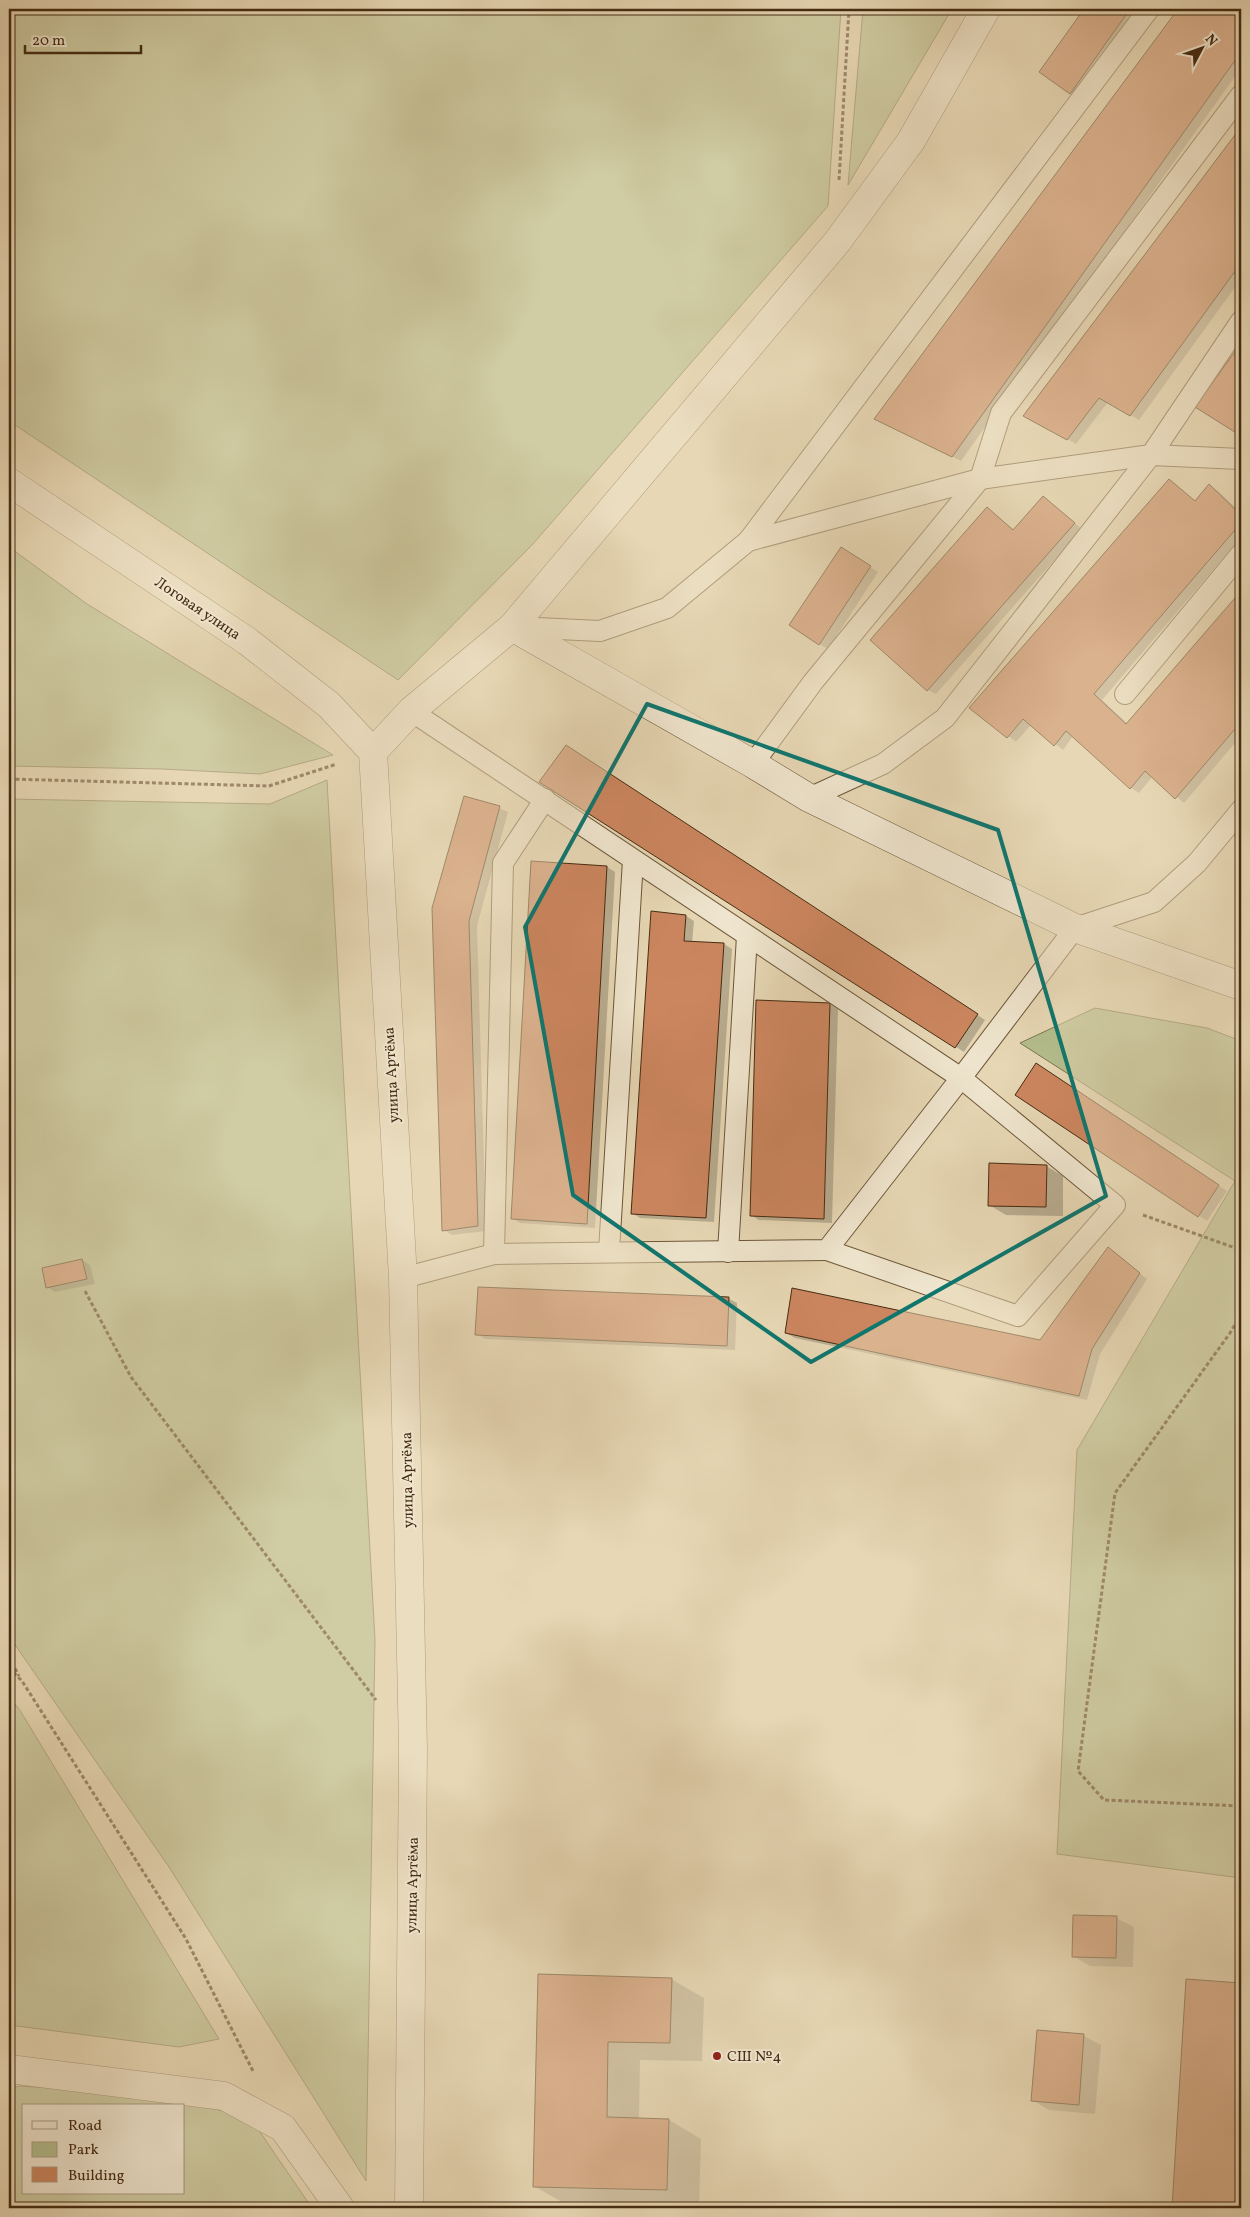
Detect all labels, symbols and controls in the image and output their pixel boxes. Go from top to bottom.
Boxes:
scale bar [25,22,141,54]
north arrow [1178,22,1228,72]
text: N [1200,30,1221,51]
text: 20 m [32,31,65,52]
street label: Логовая улица [150,573,244,646]
street label: улица Артёма [379,1026,406,1124]
street label: улица Артёма [397,1432,420,1528]
street label: улица Артёма [402,1837,425,1933]
place label: СШ №4 [727,2047,781,2068]
marker: СШ №4 [711,2050,723,2062]
legend [22,2104,185,2194]
text: Road [68,2116,102,2137]
text: Park [68,2140,99,2161]
text: Building [68,2166,125,2187]

